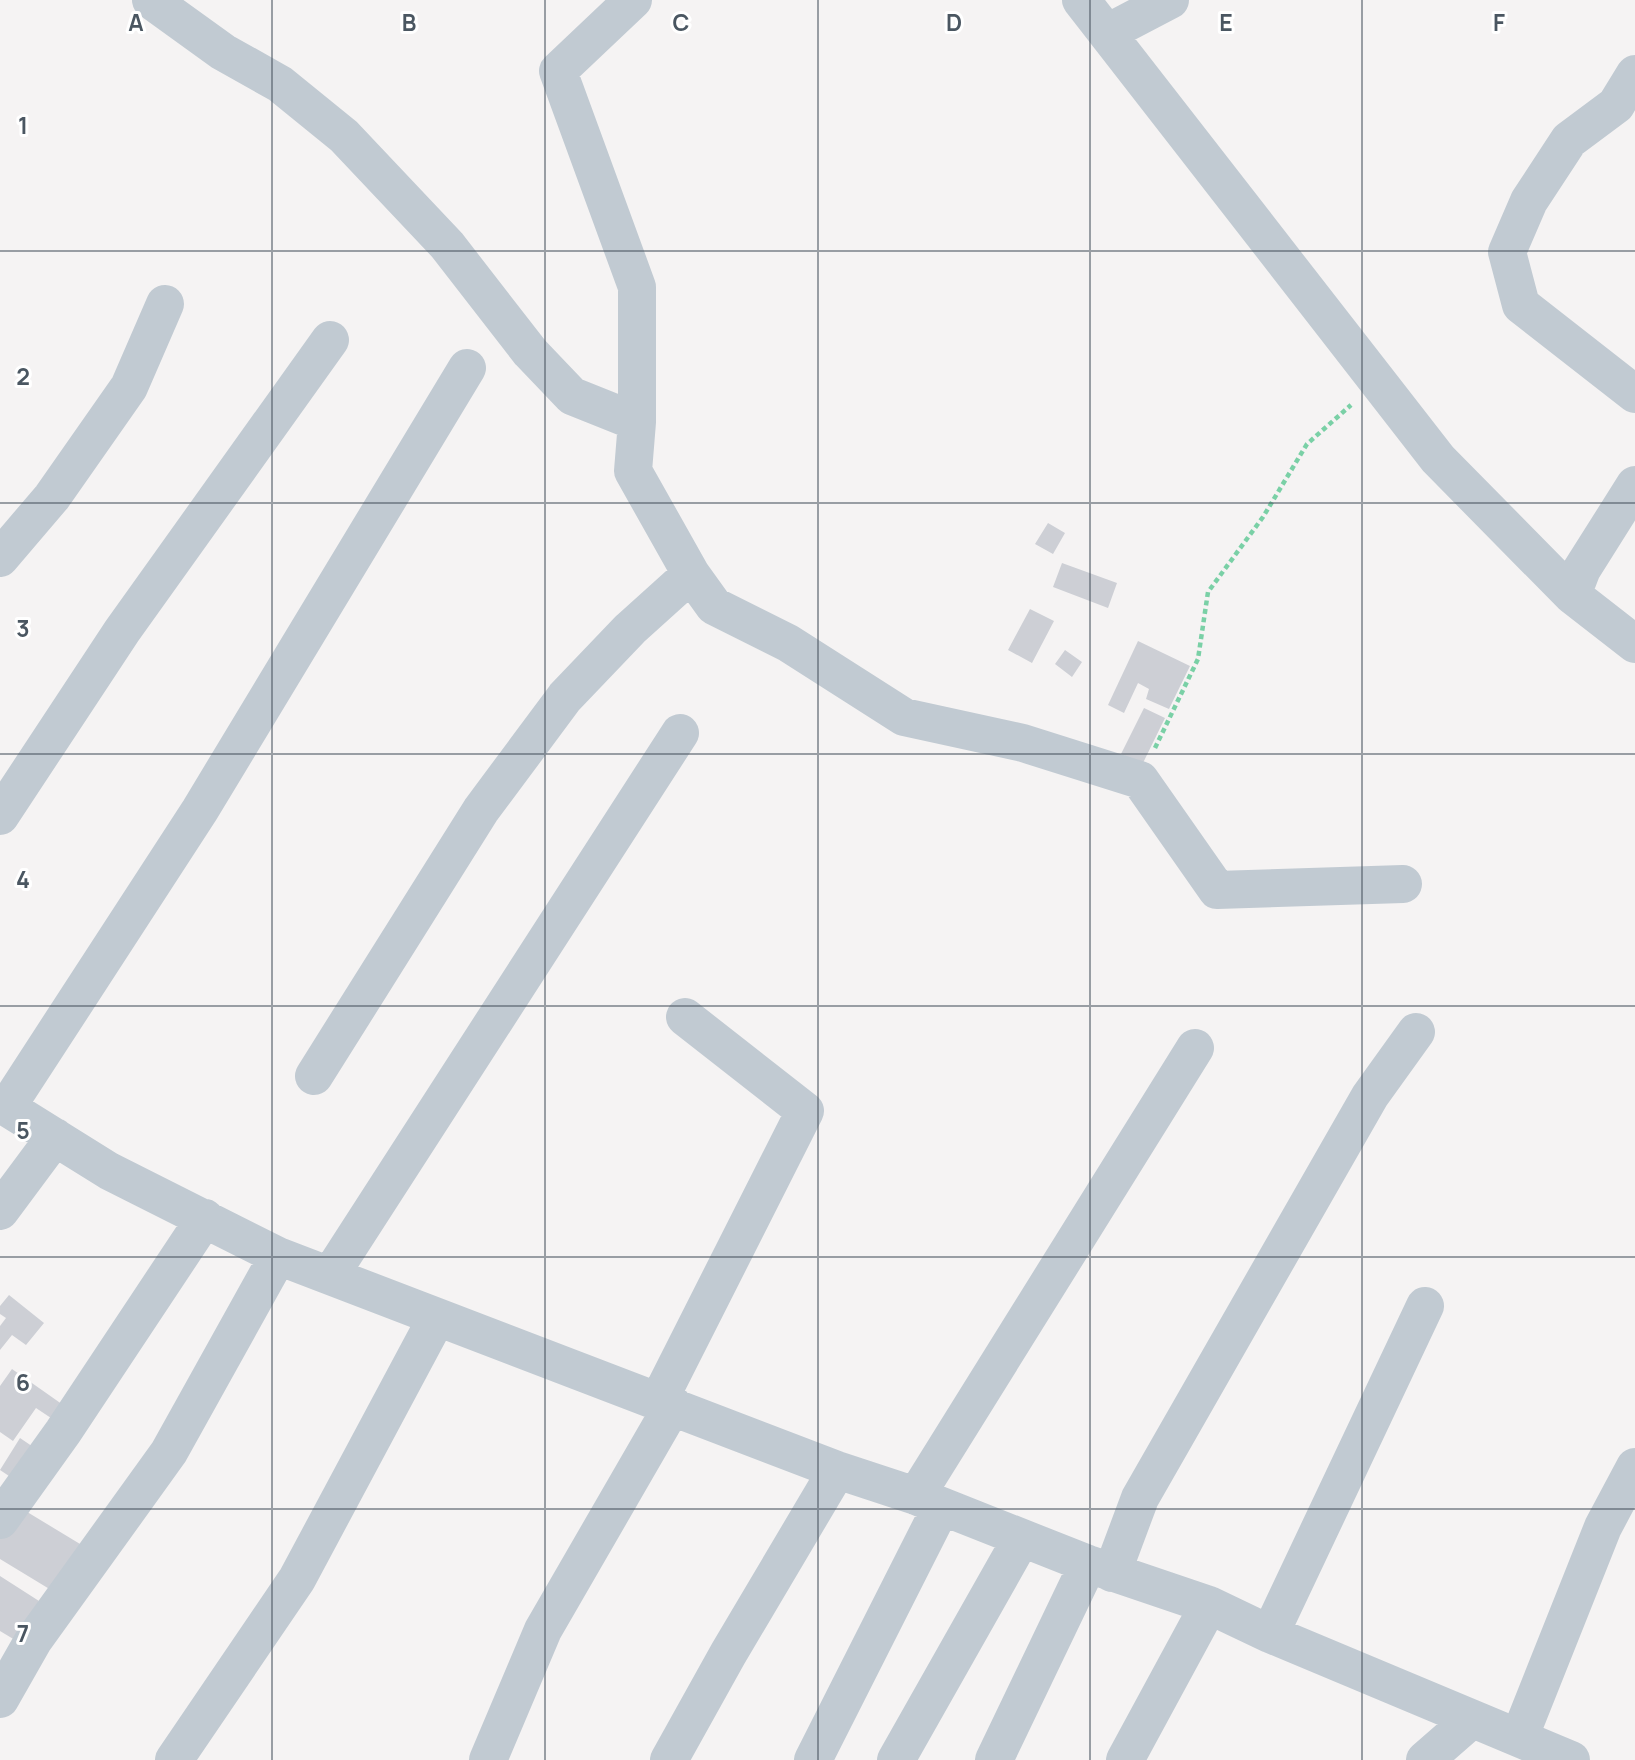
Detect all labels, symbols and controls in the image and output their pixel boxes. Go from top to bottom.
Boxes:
text: A [128,6,144,38]
text: B [402,6,416,38]
text: C [673,6,690,38]
text: D [946,6,962,38]
text: E [1219,6,1233,38]
text: F [1493,6,1505,38]
text: 1 [18,109,28,141]
text: 2 [16,360,30,392]
text: 3 [16,612,30,644]
text: 4 [16,863,30,895]
text: 5 [16,1114,30,1146]
text: 6 [16,1366,30,1398]
text: 7 [17,1617,29,1649]

